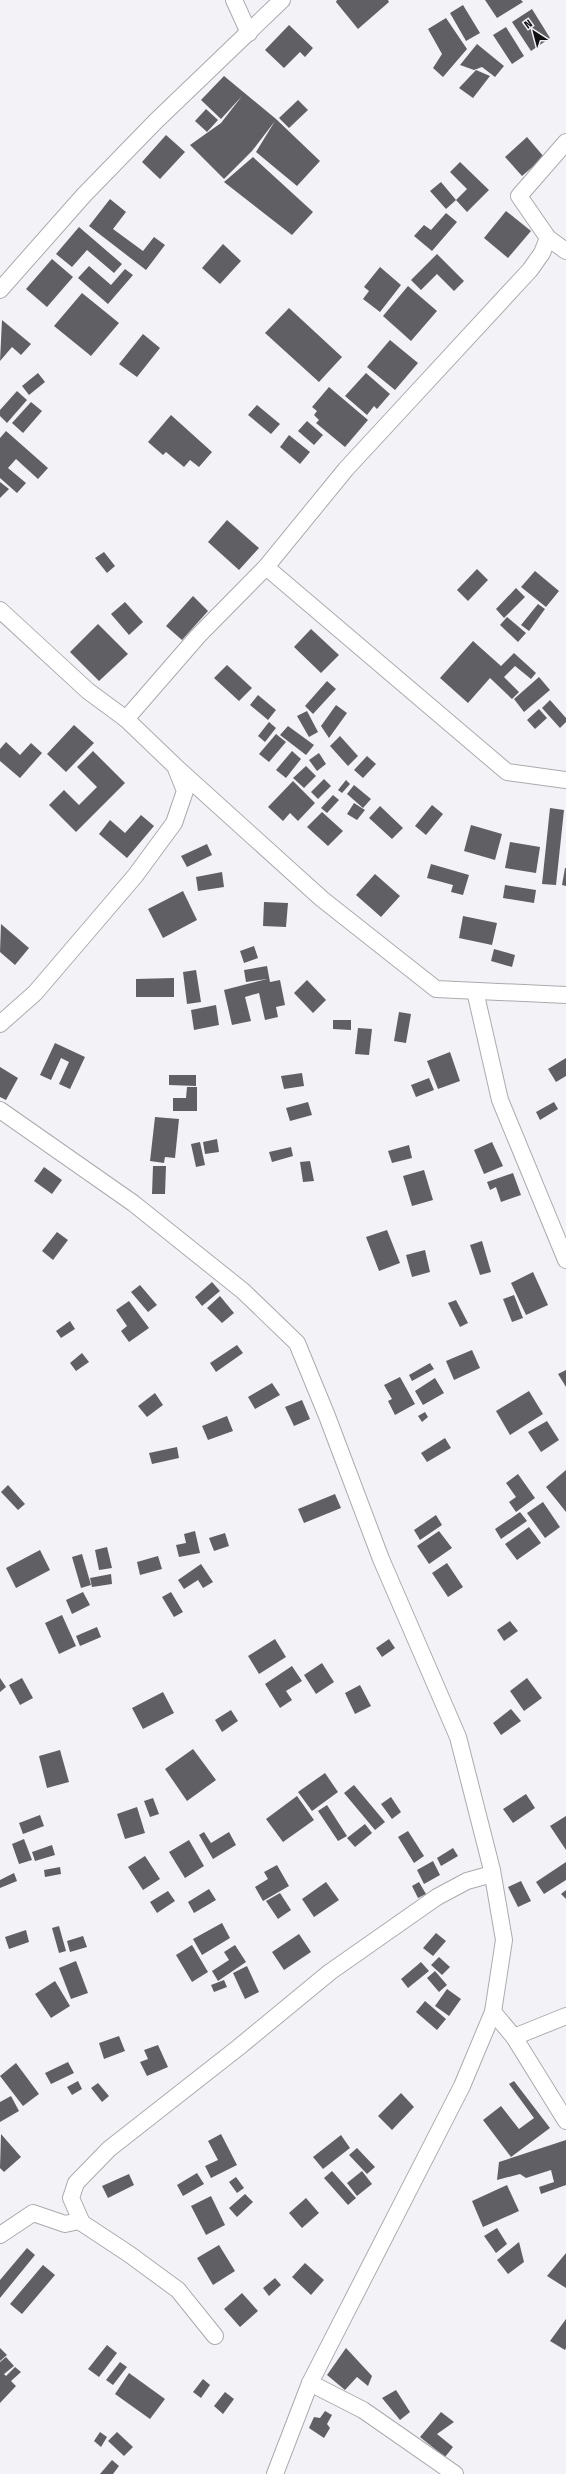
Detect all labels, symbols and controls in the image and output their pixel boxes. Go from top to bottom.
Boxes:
north arrow [514,12,554,52]
text: N [522,17,535,32]

